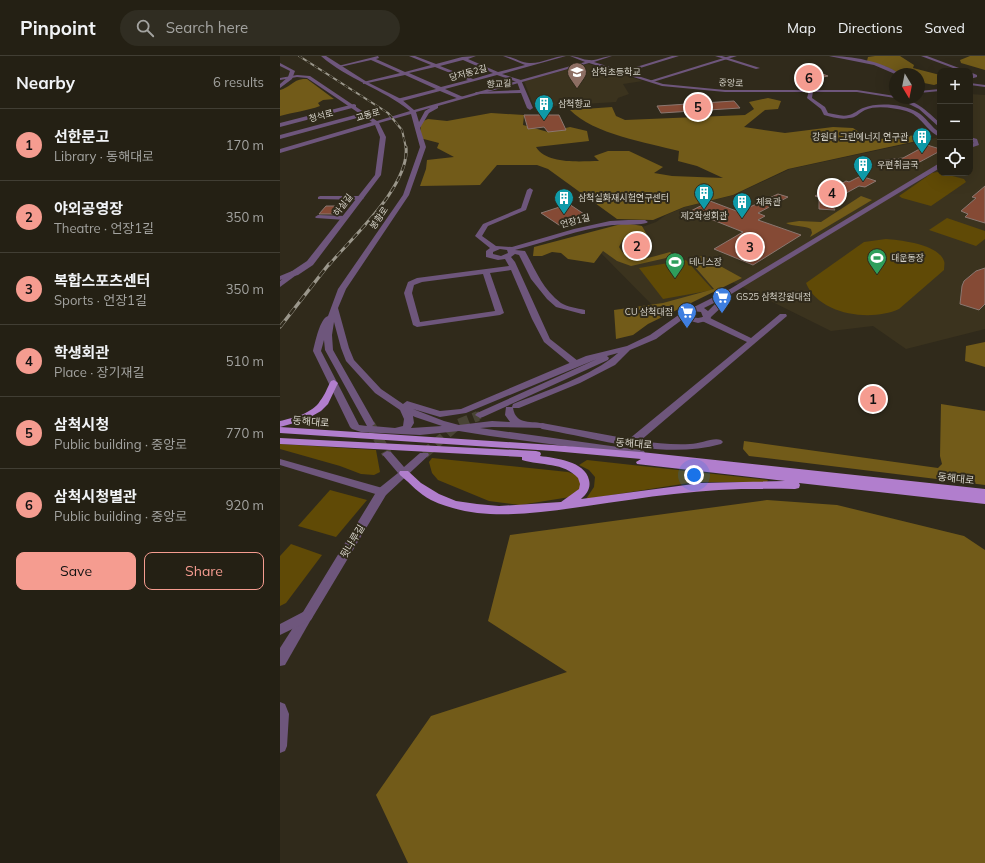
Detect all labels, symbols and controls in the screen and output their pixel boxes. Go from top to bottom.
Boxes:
search box [120,10,400,46]
text: Pinpoint [20,16,96,40]
icon: search [134,17,156,39]
text: Search here [166,18,248,37]
text: Map [787,19,816,37]
text: Directions [838,19,903,37]
text: Saved [925,19,965,37]
school or university icon: 삼척초등학교 [566,61,588,89]
street label: 당저동2길 [448,62,488,83]
pin: 6 [796,63,822,93]
place label: 삼척초등학교 [591,66,641,77]
north arrow [889,68,925,104]
map controls [937,68,973,176]
button: + [937,68,973,104]
text: Nearby [16,72,75,93]
text: 6 results [213,74,264,90]
street label: 중앙로 [718,77,744,88]
street label: 향교길 [486,78,512,89]
pin: 5 [685,92,711,122]
building icon: 삼척향교 [533,93,555,121]
place label: 삼척향교 [558,98,591,109]
button: − [937,104,973,140]
street label: 교동로 [354,106,381,123]
street label: 청석로 [307,107,334,124]
building icon: 강원대 그린에너지 연구관 [911,126,933,154]
text: 선한문고 [54,127,109,146]
place label: 강원대 그린에너지 연구관 [812,131,909,142]
text: 1 [25,137,33,153]
text: 170 m [226,137,264,153]
button: locate [937,140,973,176]
text: Library · 동해대로 [54,148,154,164]
building icon: 우편취급국 [852,154,874,182]
place label: 우편취급국 [877,159,919,170]
pin: 4 [819,178,845,208]
building icon: 제2학생회관 [693,182,715,210]
building icon: 삼척실화재시험연구센터 [553,187,575,215]
building icon: 체육관 [731,191,753,219]
street label: 하실길 [331,192,355,218]
place label: 삼척실화재시험연구센터 [578,192,669,203]
place label: 체육관 [756,196,782,207]
text: 야외공영장 [54,199,123,218]
street label: 봉황로 [367,204,390,231]
text: 2 [25,209,33,225]
text: 350 m [226,209,264,225]
place label: 제2학생회관 [681,210,728,221]
street label: 언장1길 [559,211,591,230]
text: Theatre · 언장1길 [54,220,154,236]
pin: 2 [624,231,650,261]
pin: 3 [737,232,763,262]
sports icon: 대운동장 [866,247,888,275]
sports icon: 테니스장 [664,251,686,279]
place label: 대운동장 [891,252,924,263]
place label: 테니스장 [689,256,722,267]
text: 복합스포츠센터 [54,271,151,290]
text: 3 [25,281,33,297]
text: 350 m [226,281,264,297]
supermarket icon: GS25 삼척강원대점 [711,286,733,314]
place label: GS25 삼척강원대점 [736,291,811,302]
text: Sports · 언장1길 [54,292,147,308]
supermarket icon: CU 삼척대점 [676,301,698,329]
place label: CU 삼척대점 [625,306,673,317]
text: 학생회관 [54,343,109,362]
text: 4 [25,353,33,369]
text: 510 m [226,353,264,369]
text: Place · 장기재길 [54,364,144,380]
pin: 1 [860,384,886,414]
street label: 동해대로 [292,413,330,430]
text: 삼척시청 [54,415,109,434]
text: 5 [25,425,33,441]
text: 770 m [226,425,264,441]
street label: 동해대로 [615,435,653,452]
text: Public building · 중앙로 [54,436,187,452]
your location [684,465,704,485]
street label: 동해대로 [937,470,975,487]
text: 삼척시청별관 [54,487,137,506]
text: 6 [25,497,33,513]
text: 920 m [226,497,264,513]
text: Public building · 중앙로 [54,508,187,524]
street label: 뒷나루길 [337,522,367,560]
button: Save [16,552,136,590]
button: Share [144,552,264,590]

